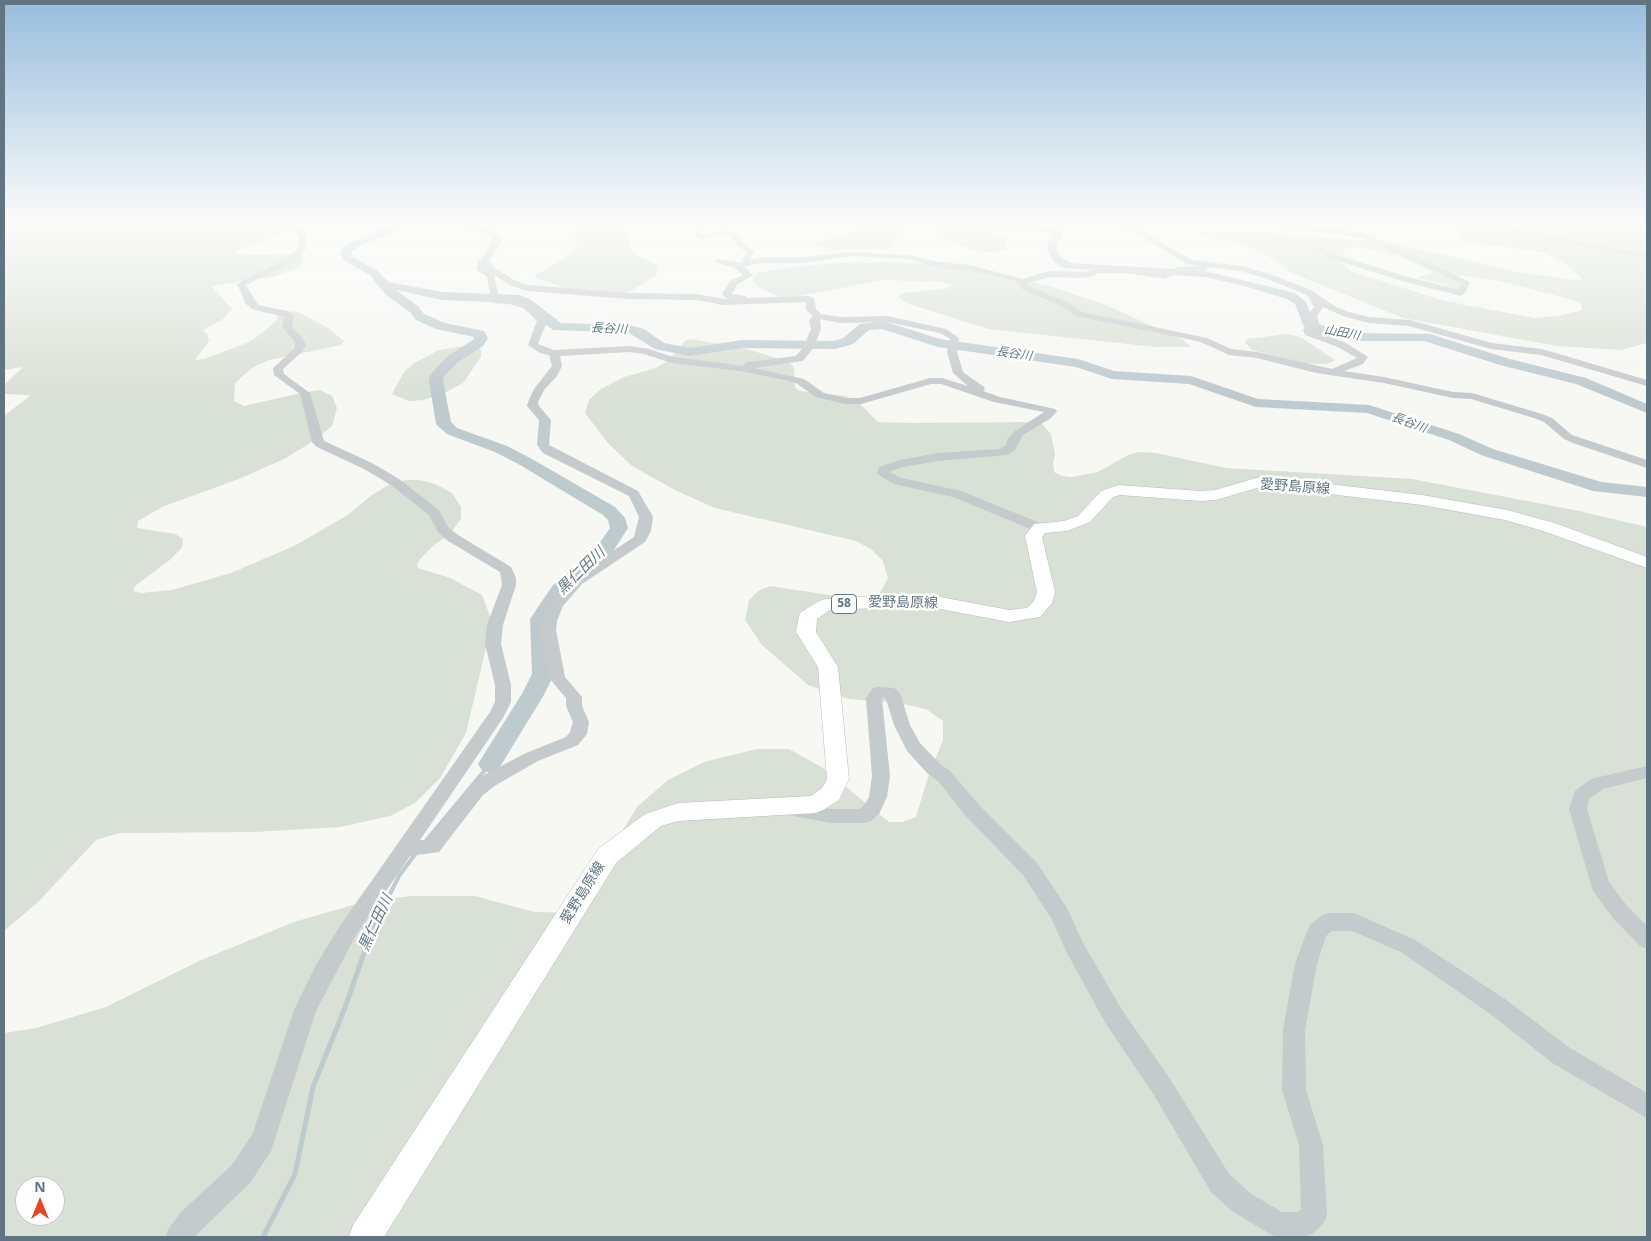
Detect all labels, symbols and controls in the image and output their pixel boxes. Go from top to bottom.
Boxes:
water label: 長谷川 [591,321,627,337]
water label: 山田川 [1323,323,1361,343]
water label: 長谷川 [995,344,1033,364]
water label: 長谷川 [1390,410,1428,436]
street label: 愛野島原線 [1259,476,1331,498]
water label: 黒仁田川 [553,544,609,598]
road number: 58 [832,594,856,614]
street label: 愛野島原線 [868,594,938,612]
street label: 愛野島原線 [557,859,609,927]
water label: 黒仁田川 [355,892,397,954]
north arrow [15,1176,65,1226]
text: N [34,1177,46,1196]

